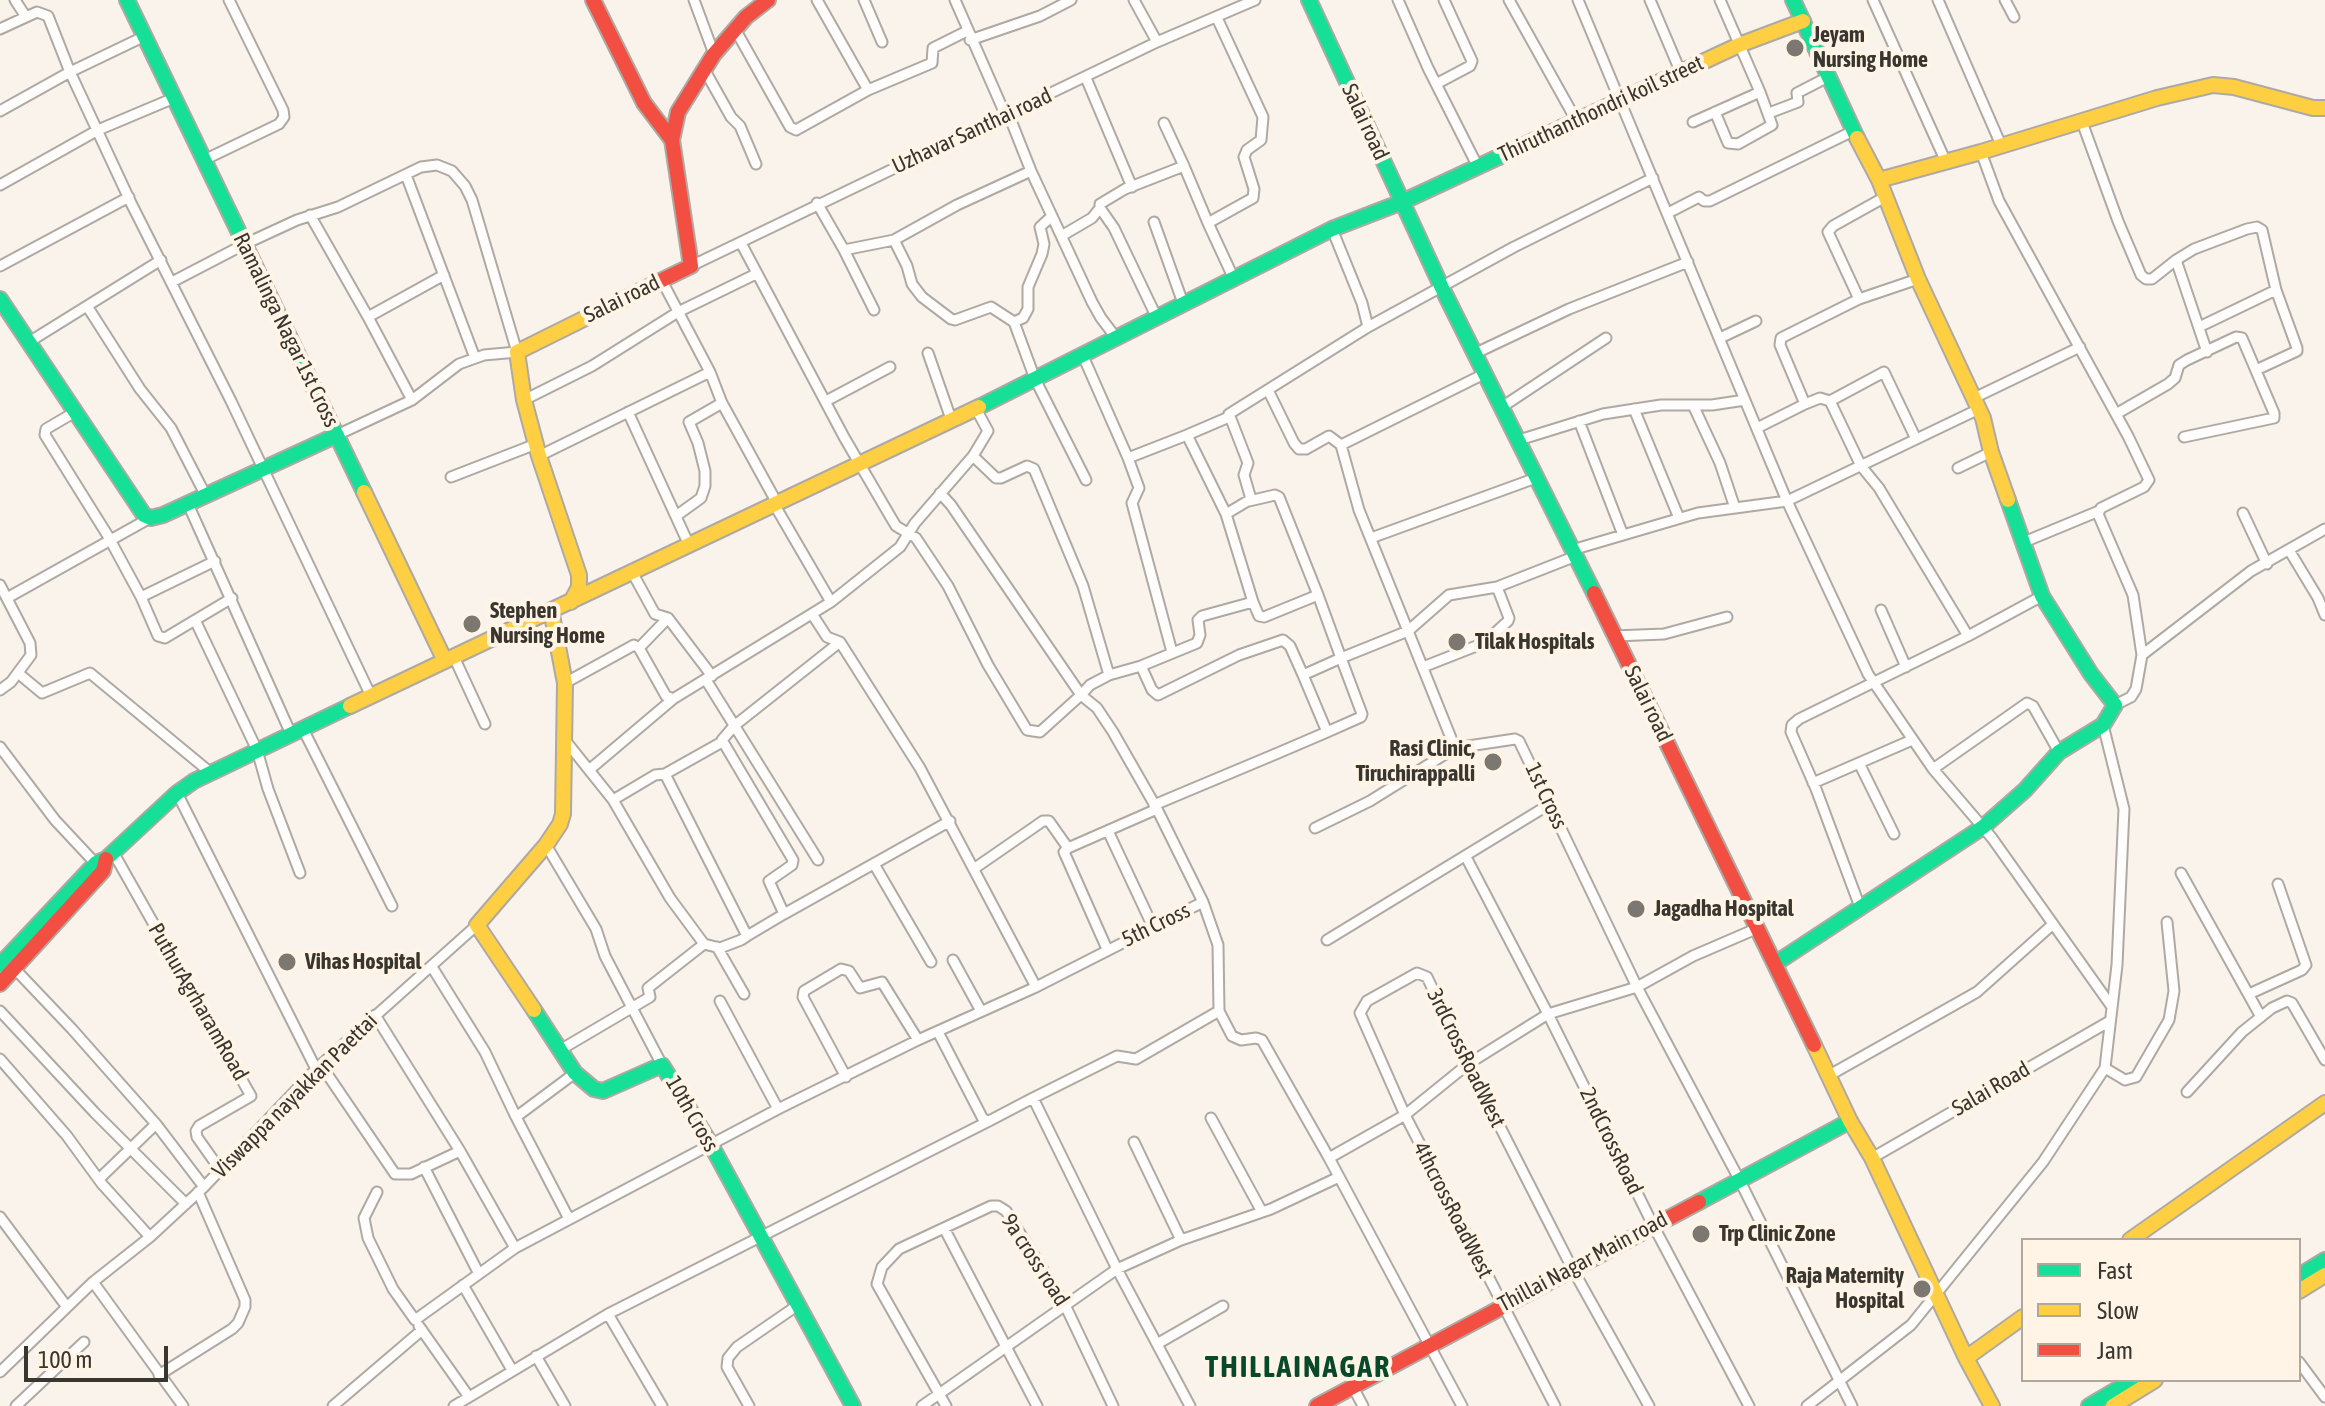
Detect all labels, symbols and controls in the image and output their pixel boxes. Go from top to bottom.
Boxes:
place label: Jeyam Nursing Home [1813,22,1928,74]
marker: Jeyam Nursing Home [1784,37,1806,59]
street label: Thiruthanthondri koil street [1494,50,1708,168]
street label: Salai road [1336,80,1394,164]
street label: Uzhavar Santhai road [888,82,1056,180]
street label: Ramalinga Nagar 1st Cross [227,229,345,431]
street label: Salai road [580,269,664,329]
place label: Stephen Nursing Home [490,598,605,650]
marker: Stephen Nursing Home [461,613,483,635]
place label: Tilak Hospitals [1475,629,1595,655]
marker: Tilak Hospitals [1446,631,1468,653]
street label: Salai road [1618,662,1678,746]
place label: Rasi Clinic, Tiruchirappalli [1356,736,1475,788]
marker: Rasi Clinic, Tiruchirappalli [1482,751,1504,773]
street label: 1st Cross [1519,759,1573,833]
place label: Jagadha Hospital [1654,896,1794,922]
street label: 5th Cross [1118,897,1194,953]
marker: Jagadha Hospital [1625,898,1647,920]
street label: PuthurAgrharamRoad [142,919,254,1085]
place label: Vihas Hospital [305,949,421,975]
marker: Vihas Hospital [276,951,298,973]
street label: 3rdCrossRoadWest [1421,984,1511,1132]
street label: Viswappa nayakkan Paettai [207,1008,383,1184]
street label: Salai Road [1947,1056,2035,1122]
street label: 10th Cross [660,1071,724,1157]
street label: 2ndCrossRoad [1574,1083,1648,1199]
street label: 4thcrossRoadWest [1407,1138,1499,1282]
street label: Thillai Nagar Main road [1494,1206,1672,1318]
street label: 9a cross road [995,1209,1075,1311]
place label: Trp Clinic Zone [1719,1221,1836,1247]
marker: Trp Clinic Zone [1690,1223,1712,1245]
legend [2021,1238,2301,1382]
text: Fast [2097,1257,2133,1284]
place label: Raja Maternity Hospital [1786,1263,1904,1314]
marker: Raja Maternity Hospital [1911,1278,1933,1300]
text: Slow [2097,1297,2139,1324]
scale bar [28,1330,172,1380]
text: Jam [2097,1337,2133,1364]
text: 100 m [38,1346,92,1373]
district label: THILLAINAGAR [1205,1350,1391,1386]

